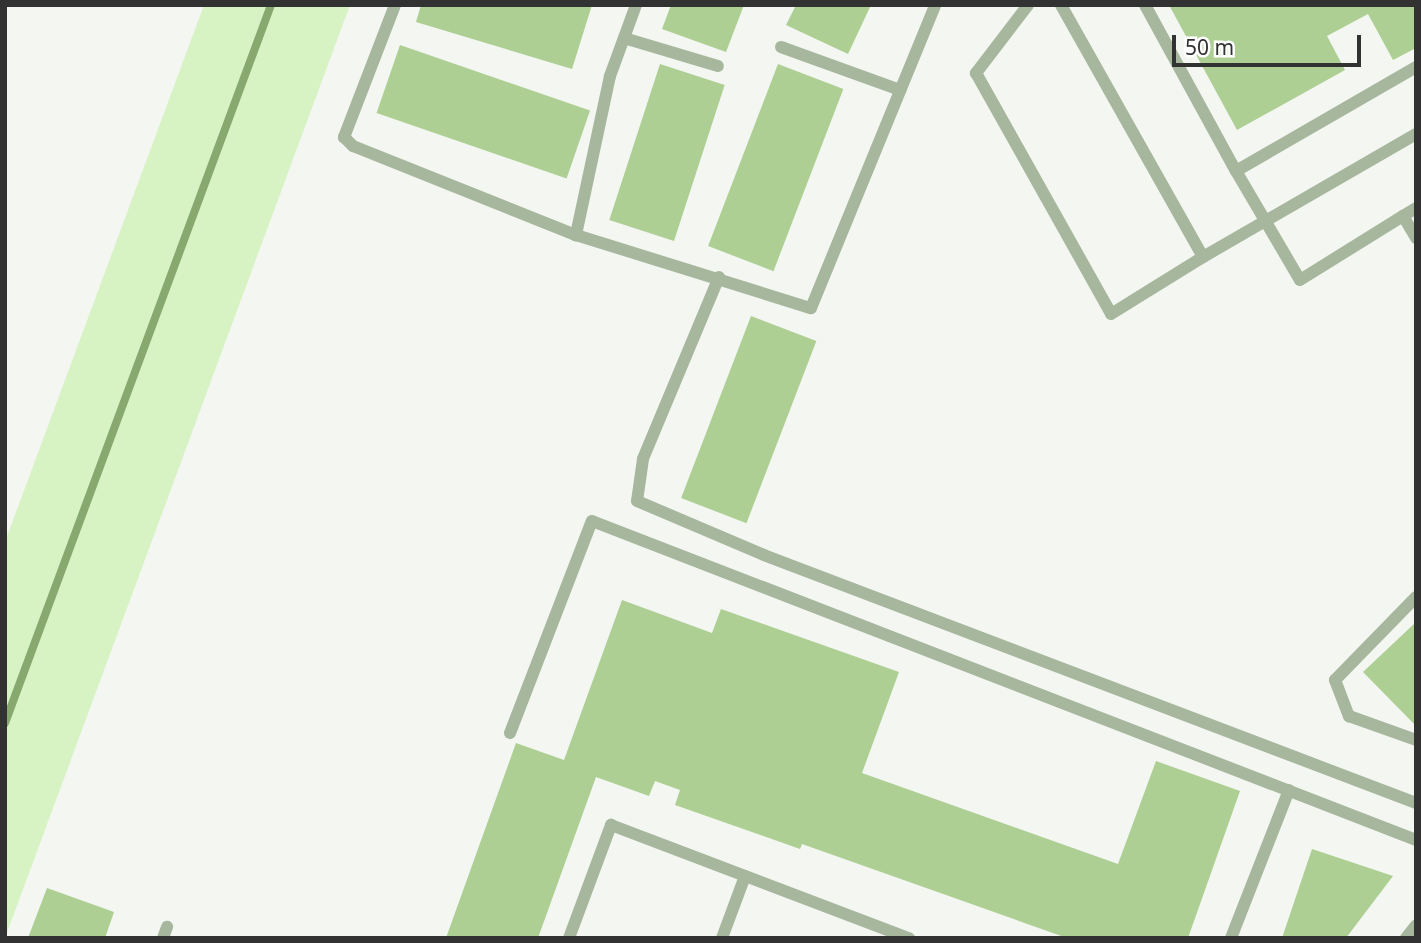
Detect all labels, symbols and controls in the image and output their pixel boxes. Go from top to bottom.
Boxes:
scale bar [1176,21,1365,65]
text: 50 m [1185,33,1234,61]

